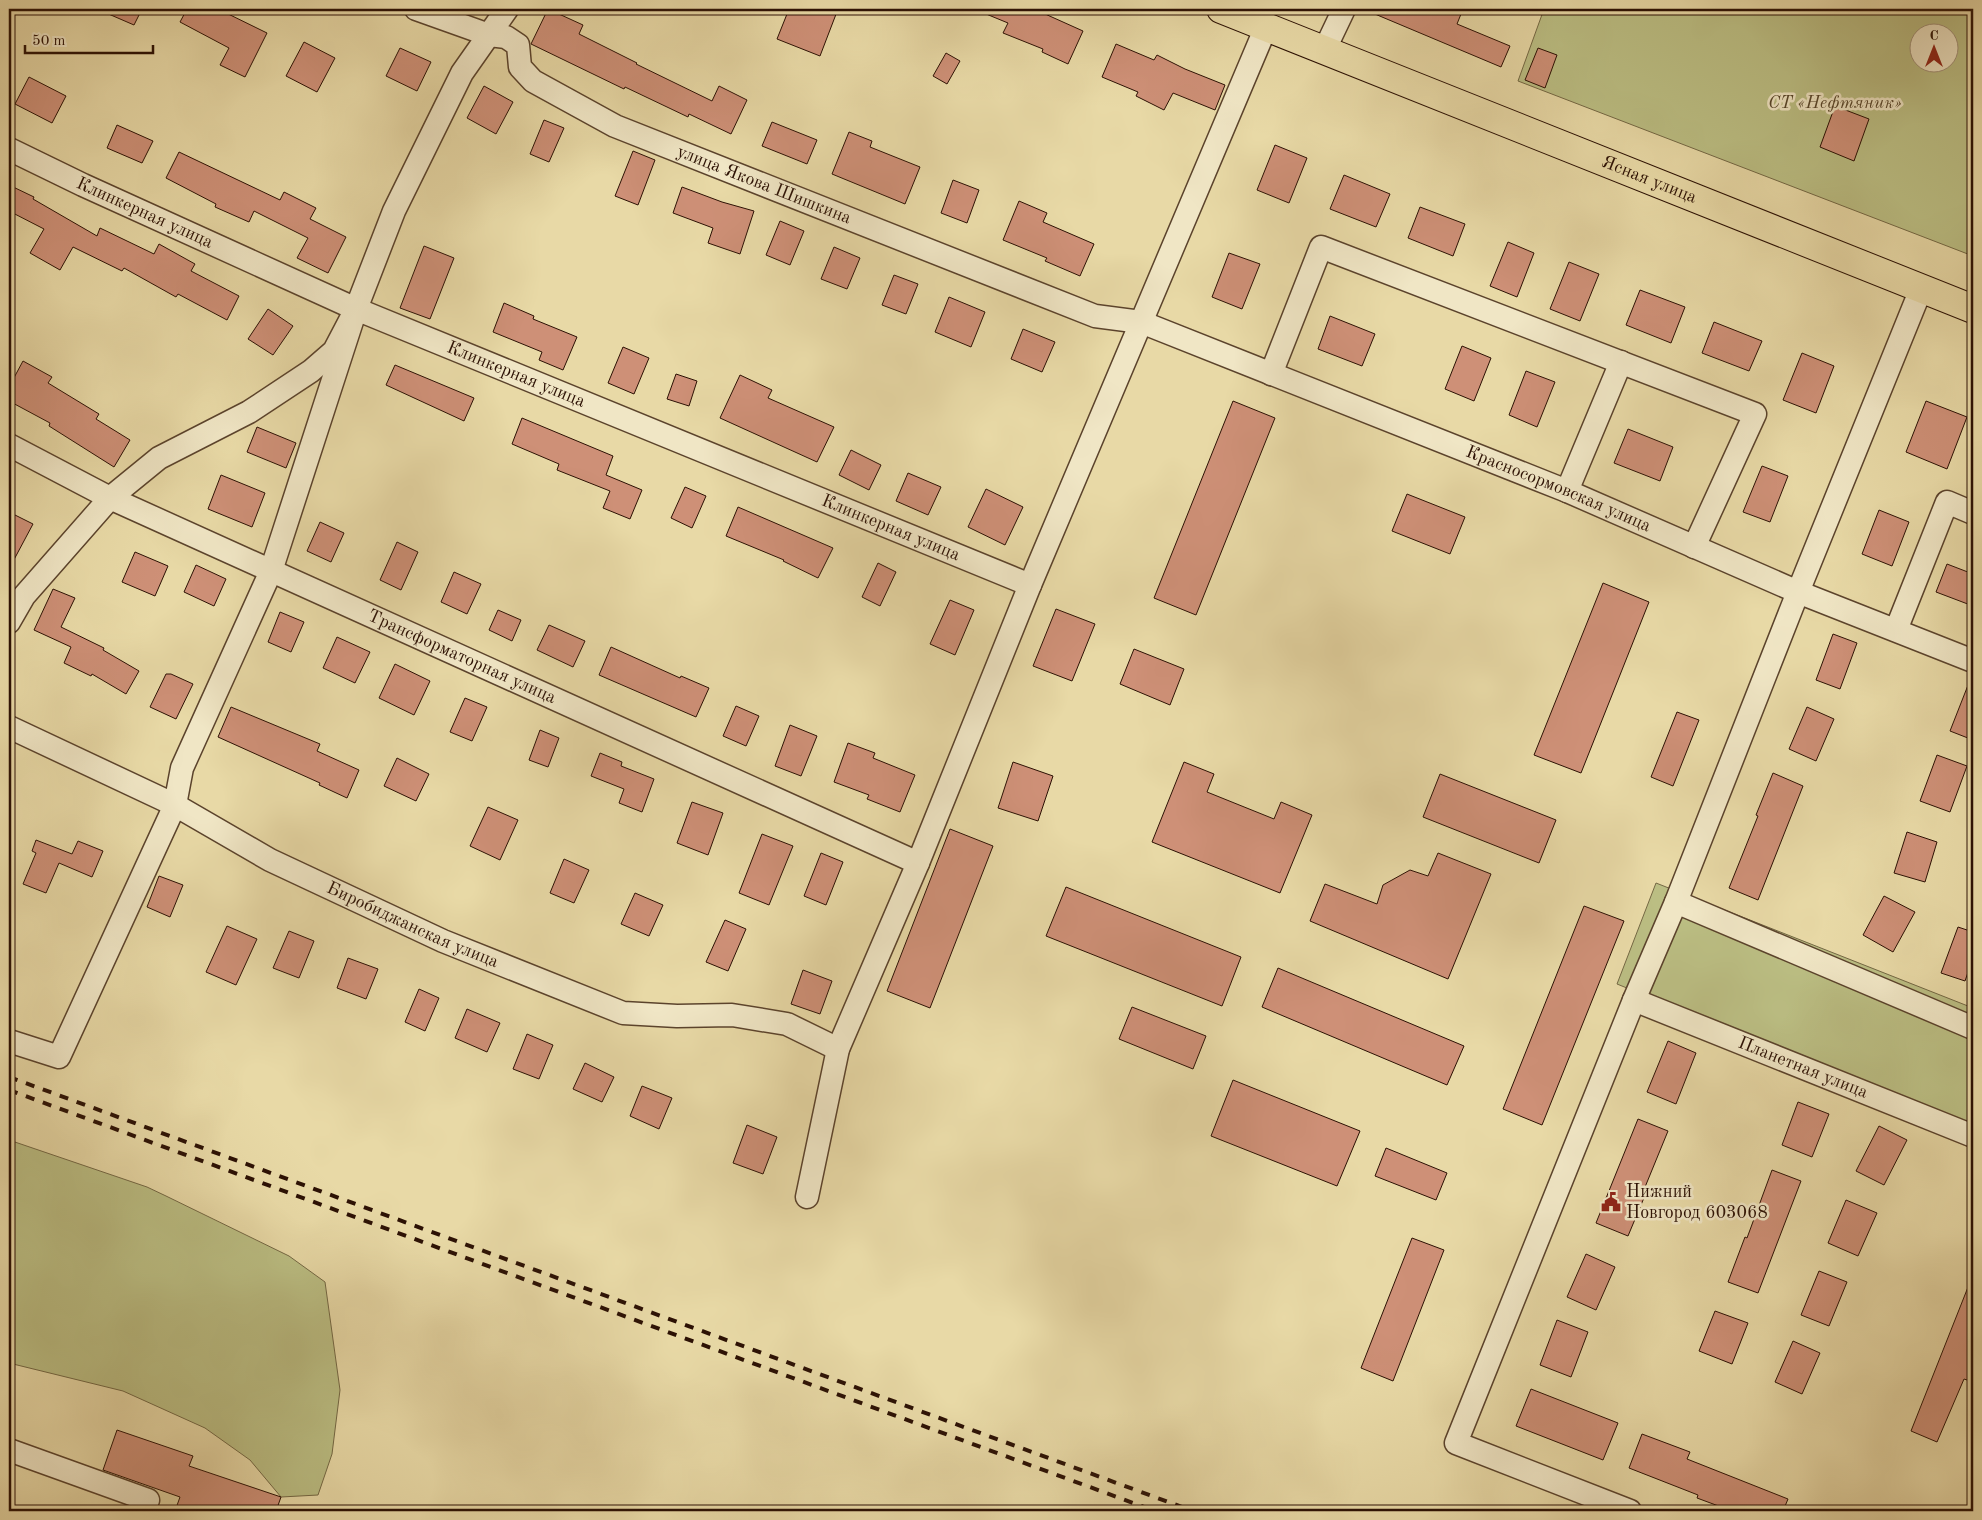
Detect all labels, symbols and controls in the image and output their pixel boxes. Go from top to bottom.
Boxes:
scale bar [25,22,152,54]
north arrow [1910,22,1960,72]
text: С [1929,29,1939,43]
text: 50 m [32,34,66,49]
park label: СТ «Нефтяник» [1768,94,1902,112]
street label: улица Якова Шишкина [674,142,854,228]
street label: Ясная улица [1599,153,1699,207]
street label: Клинкерная улица [74,174,216,252]
street label: Клинкерная улица [444,338,588,411]
street label: Красносормовская улица [1463,443,1654,536]
street label: Клинкерная улица [819,492,963,564]
street label: Трансформаторная улица [365,607,559,707]
street label: Биробиджанская улица [324,879,501,971]
street label: Планетная улица [1735,1034,1870,1102]
place label: Нижний Новгород 603068 [1626,1183,1768,1222]
public building icon: Нижний Новгород 603068 [1600,1191,1622,1213]

